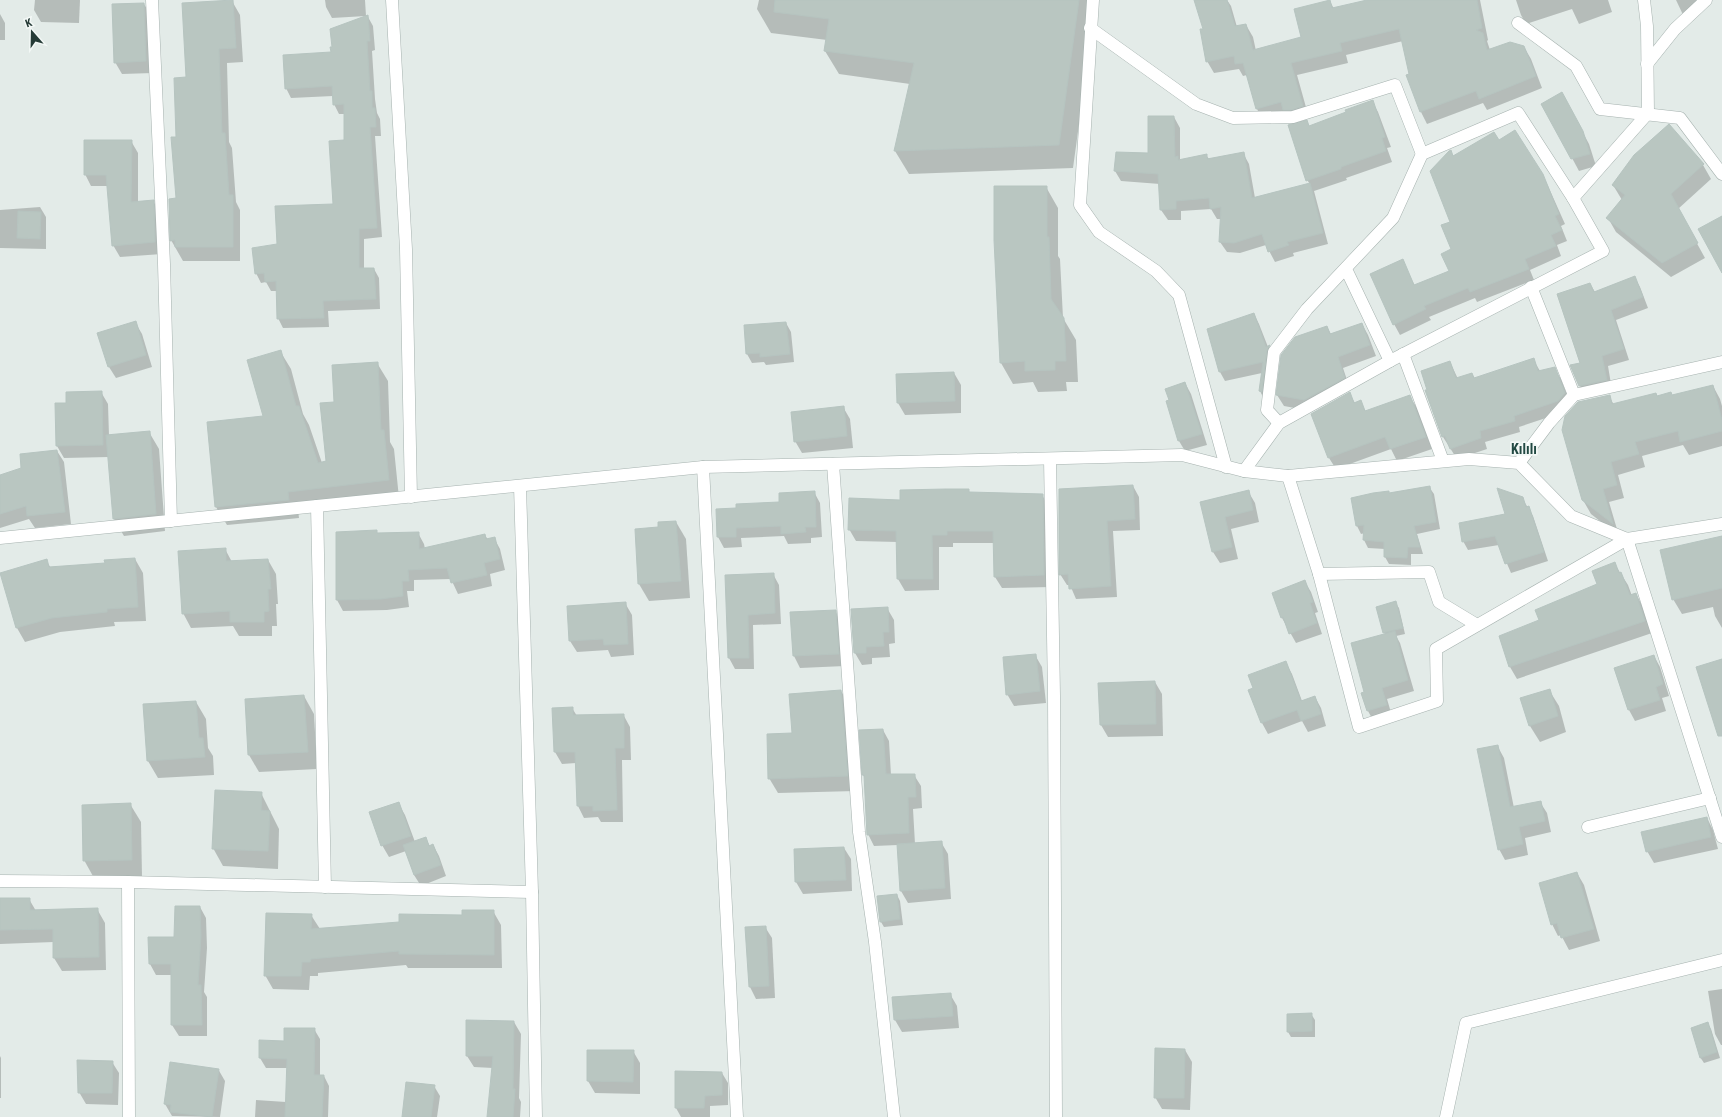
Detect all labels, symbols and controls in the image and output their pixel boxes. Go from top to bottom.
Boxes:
north arrow [12,12,52,52]
text: K [24,16,35,30]
district label: Kılılı [1511,441,1537,457]

